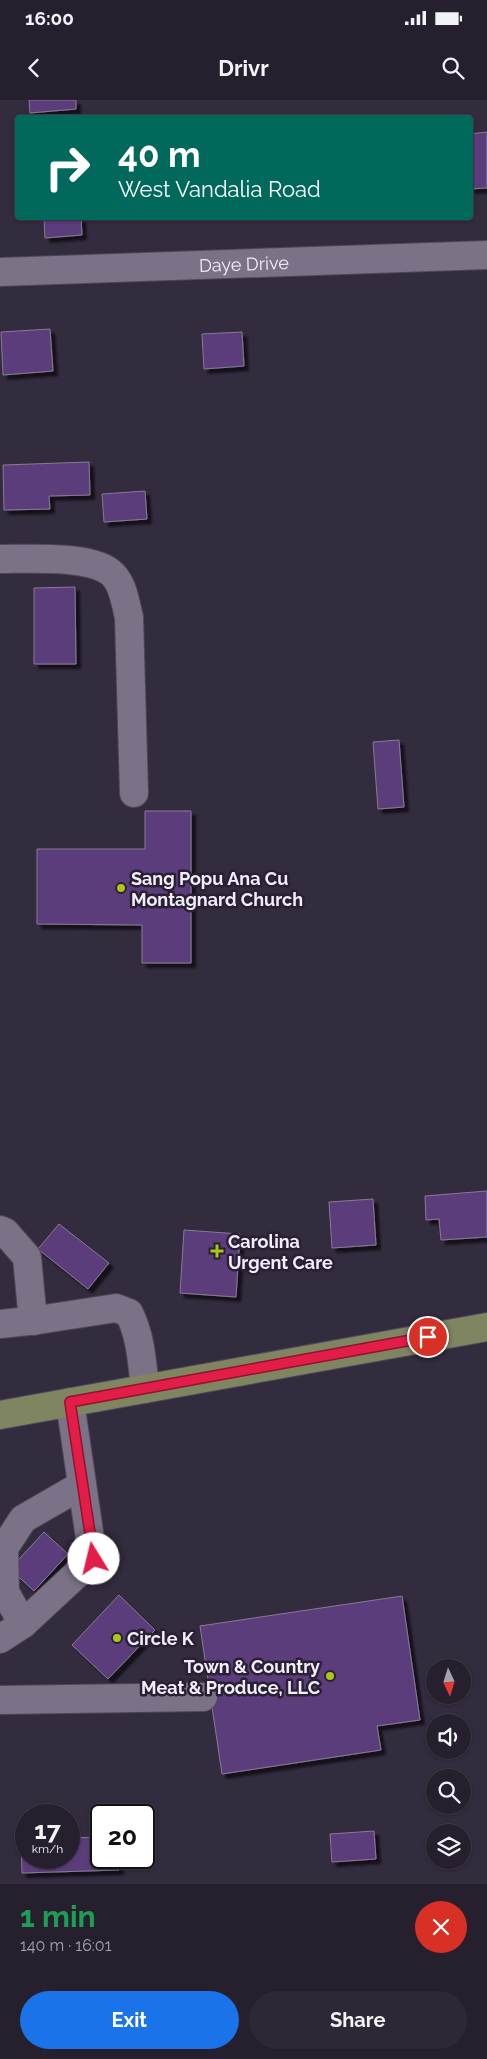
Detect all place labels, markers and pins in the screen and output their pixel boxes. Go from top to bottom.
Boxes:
place label: Sang Popu Ana Cu Montagnard Church [131,868,303,910]
marker: Sang Popu Ana Cu Montagnard Church [115,882,127,894]
place label: Carolina Urgent Care [228,1231,333,1273]
marker: Carolina Urgent Care [210,1244,224,1258]
pin [407,1316,449,1358]
place label: Circle K [127,1628,195,1649]
marker: Circle K [111,1632,123,1644]
place label: Town & Country Meat & Produce, LLC [141,1656,320,1698]
marker: Town & Country Meat & Produce, LLC [324,1670,336,1682]

